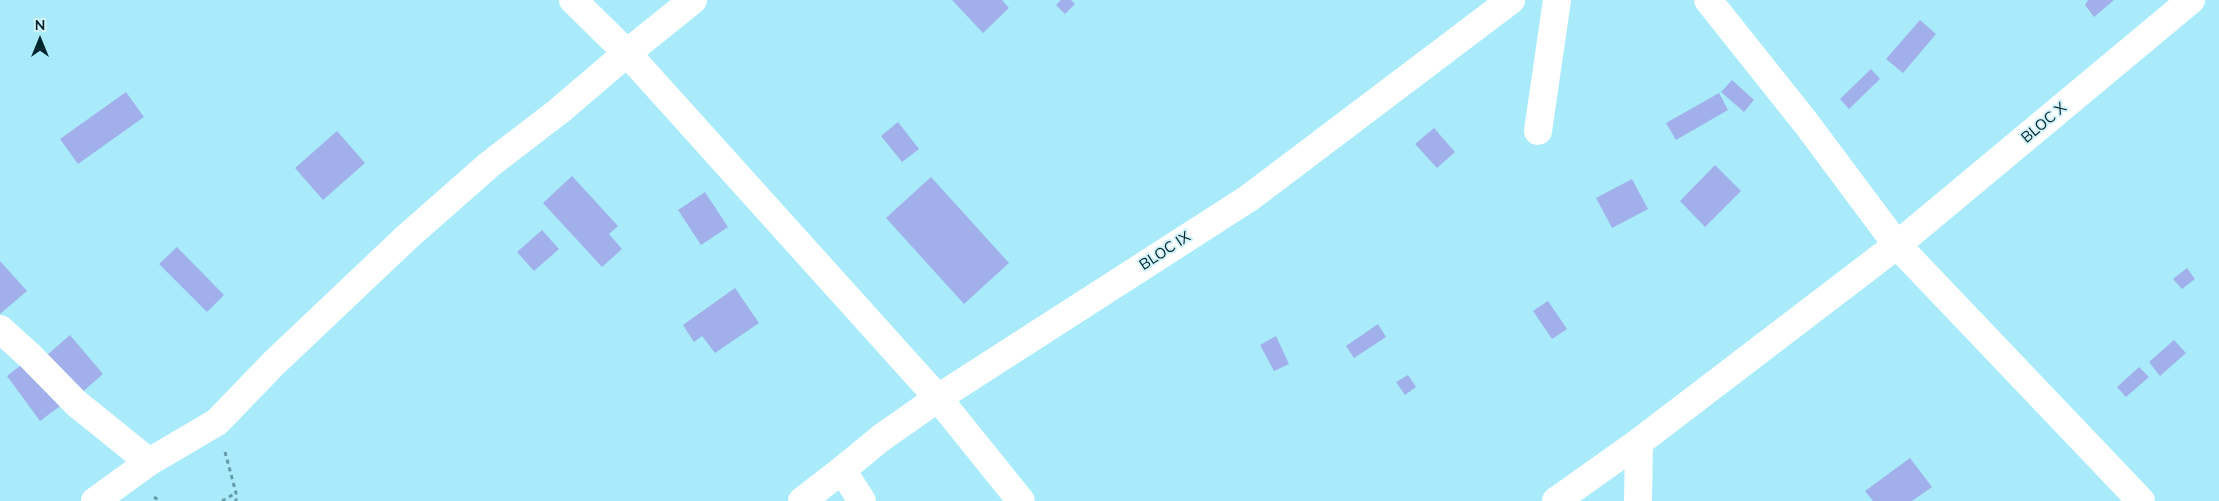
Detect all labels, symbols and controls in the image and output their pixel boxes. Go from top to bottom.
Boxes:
north arrow [15,15,65,65]
text: N [35,16,45,34]
street label: BLOC X [2018,99,2070,147]
street label: BLOC IX [1136,228,1194,274]

